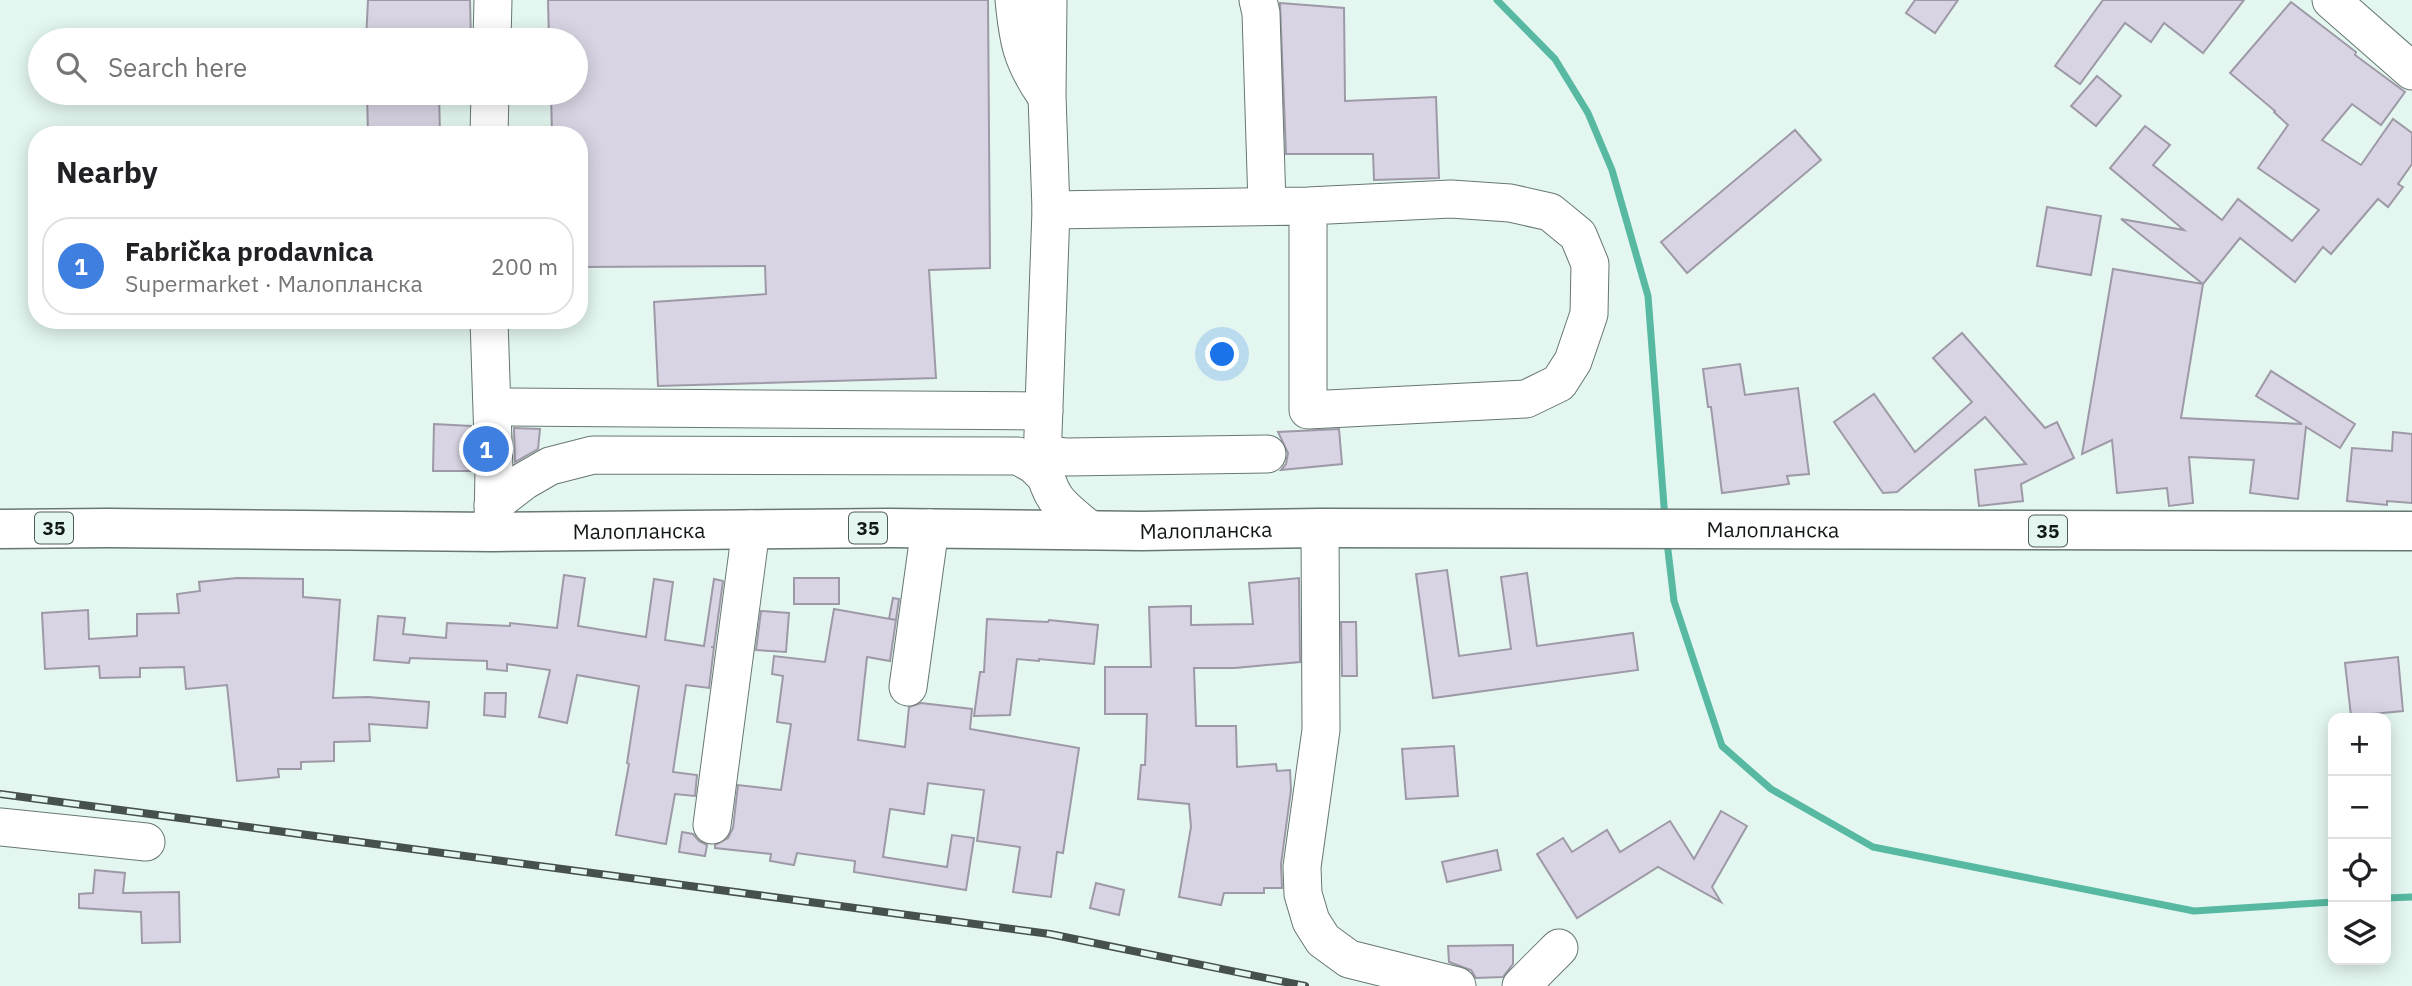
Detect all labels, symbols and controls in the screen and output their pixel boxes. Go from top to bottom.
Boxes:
search box [28,28,588,105]
icon: search [52,48,90,86]
text: Search here [108,50,247,84]
text: Nearby [56,152,158,191]
text: Fabrička prodavnica [125,234,373,268]
text: 1 [74,251,88,281]
text: 200 m [491,251,558,281]
text: Supermarket · Малопланска [125,268,423,298]
your location [1205,337,1239,371]
pin: 1 [463,423,509,475]
road number: 35 [35,512,73,544]
road number: 35 [849,512,887,544]
street label: Малопланска [1139,515,1273,545]
street label: Малопланска [1706,515,1839,543]
street label: Малопланска [572,516,705,545]
road number: 35 [2029,516,2067,546]
map controls [2328,713,2391,965]
button: + [2328,713,2391,776]
button: − [2328,776,2391,839]
button: locate [2328,839,2391,902]
button: layers [2328,902,2391,965]

